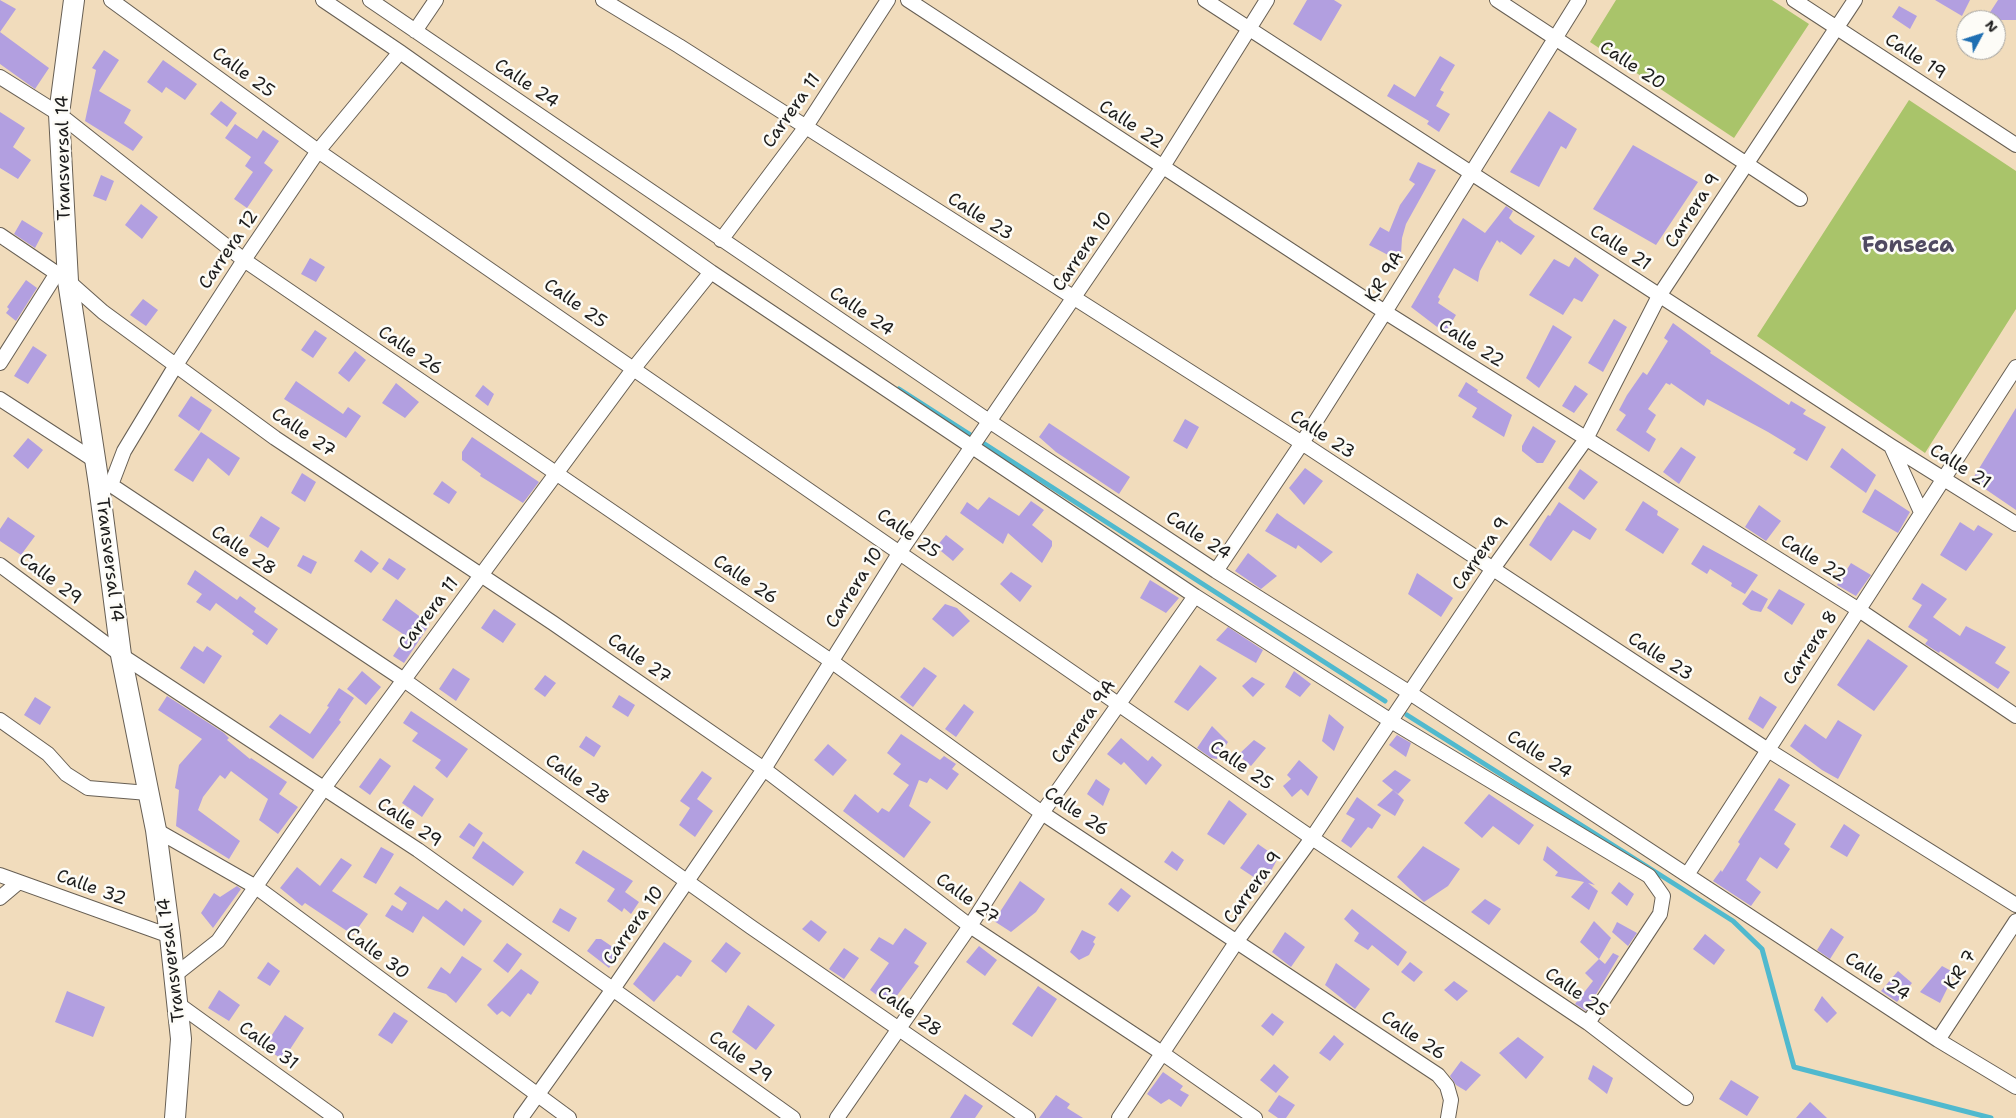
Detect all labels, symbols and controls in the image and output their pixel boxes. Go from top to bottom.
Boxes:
north arrow [1956,10,2006,60]
text: N [1981,16,2002,36]
street label: Calle 19 [1880,29,1950,85]
street label: Calle 20 [1595,37,1669,95]
street label: Calle 25 [207,43,279,103]
street label: Calle 24 [490,55,562,113]
street label: Carrera 11 [758,70,826,152]
street label: Transversal 14 [52,95,76,221]
street label: Calle 22 [1094,96,1168,154]
street label: Carrera 9 [1661,170,1725,252]
street label: Calle 23 [943,188,1017,246]
street label: Carrera 12 [195,206,263,294]
street label: Carrera 10 [1049,208,1117,296]
street label: Calle 21 [1586,220,1654,276]
district label: Fonseca [1862,233,1954,259]
street label: KR 9A [1361,248,1409,306]
street label: Calle 25 [539,274,611,334]
street label: Calle 24 [825,283,897,341]
street label: Calle 22 [1434,315,1508,373]
street label: Calle 26 [374,322,446,380]
street label: Calle 27 [267,404,339,462]
street label: Calle 23 [1285,406,1359,464]
street label: Calle 21 [1925,440,1995,494]
street label: Transversal 14 [91,497,127,623]
street label: Calle 25 [872,504,944,564]
street label: Calle 24 [1162,507,1234,565]
street label: Carrera 9 [1448,513,1514,595]
street label: Calle 28 [206,521,280,581]
street label: Calle 22 [1776,530,1850,588]
street label: Carrera 10 [822,544,888,632]
street label: Calle 29 [14,548,86,610]
street label: Calle 26 [709,551,781,609]
street label: Carrera 11 [394,573,464,655]
street label: Carrera 8 [1779,607,1843,689]
street label: Calle 23 [1623,628,1697,686]
street label: Calle 27 [603,629,675,689]
street label: Carrera 9A [1047,676,1121,768]
street label: Calle 24 [1503,726,1575,784]
street label: Calle 25 [1205,736,1277,796]
street label: Calle 28 [541,750,613,810]
street label: Calle 26 [1040,783,1112,841]
street label: Calle 29 [373,794,445,852]
street label: Carrera 9 [1219,848,1287,928]
street label: Calle 32 [53,865,129,911]
street label: Calle 27 [931,869,1003,929]
street label: Carrera 10 [599,882,669,970]
street label: Transversal 14 [154,897,190,1023]
street label: Calle 30 [341,923,413,985]
street label: KR 7 [1940,946,1982,994]
street label: Calle 24 [1841,948,1913,1006]
street label: Calle 25 [1540,963,1612,1023]
street label: Calle 28 [873,982,945,1042]
street label: Calle 26 [1377,1007,1449,1065]
street label: Calle 31 [234,1017,302,1075]
street label: Calle 29 [704,1027,776,1087]

